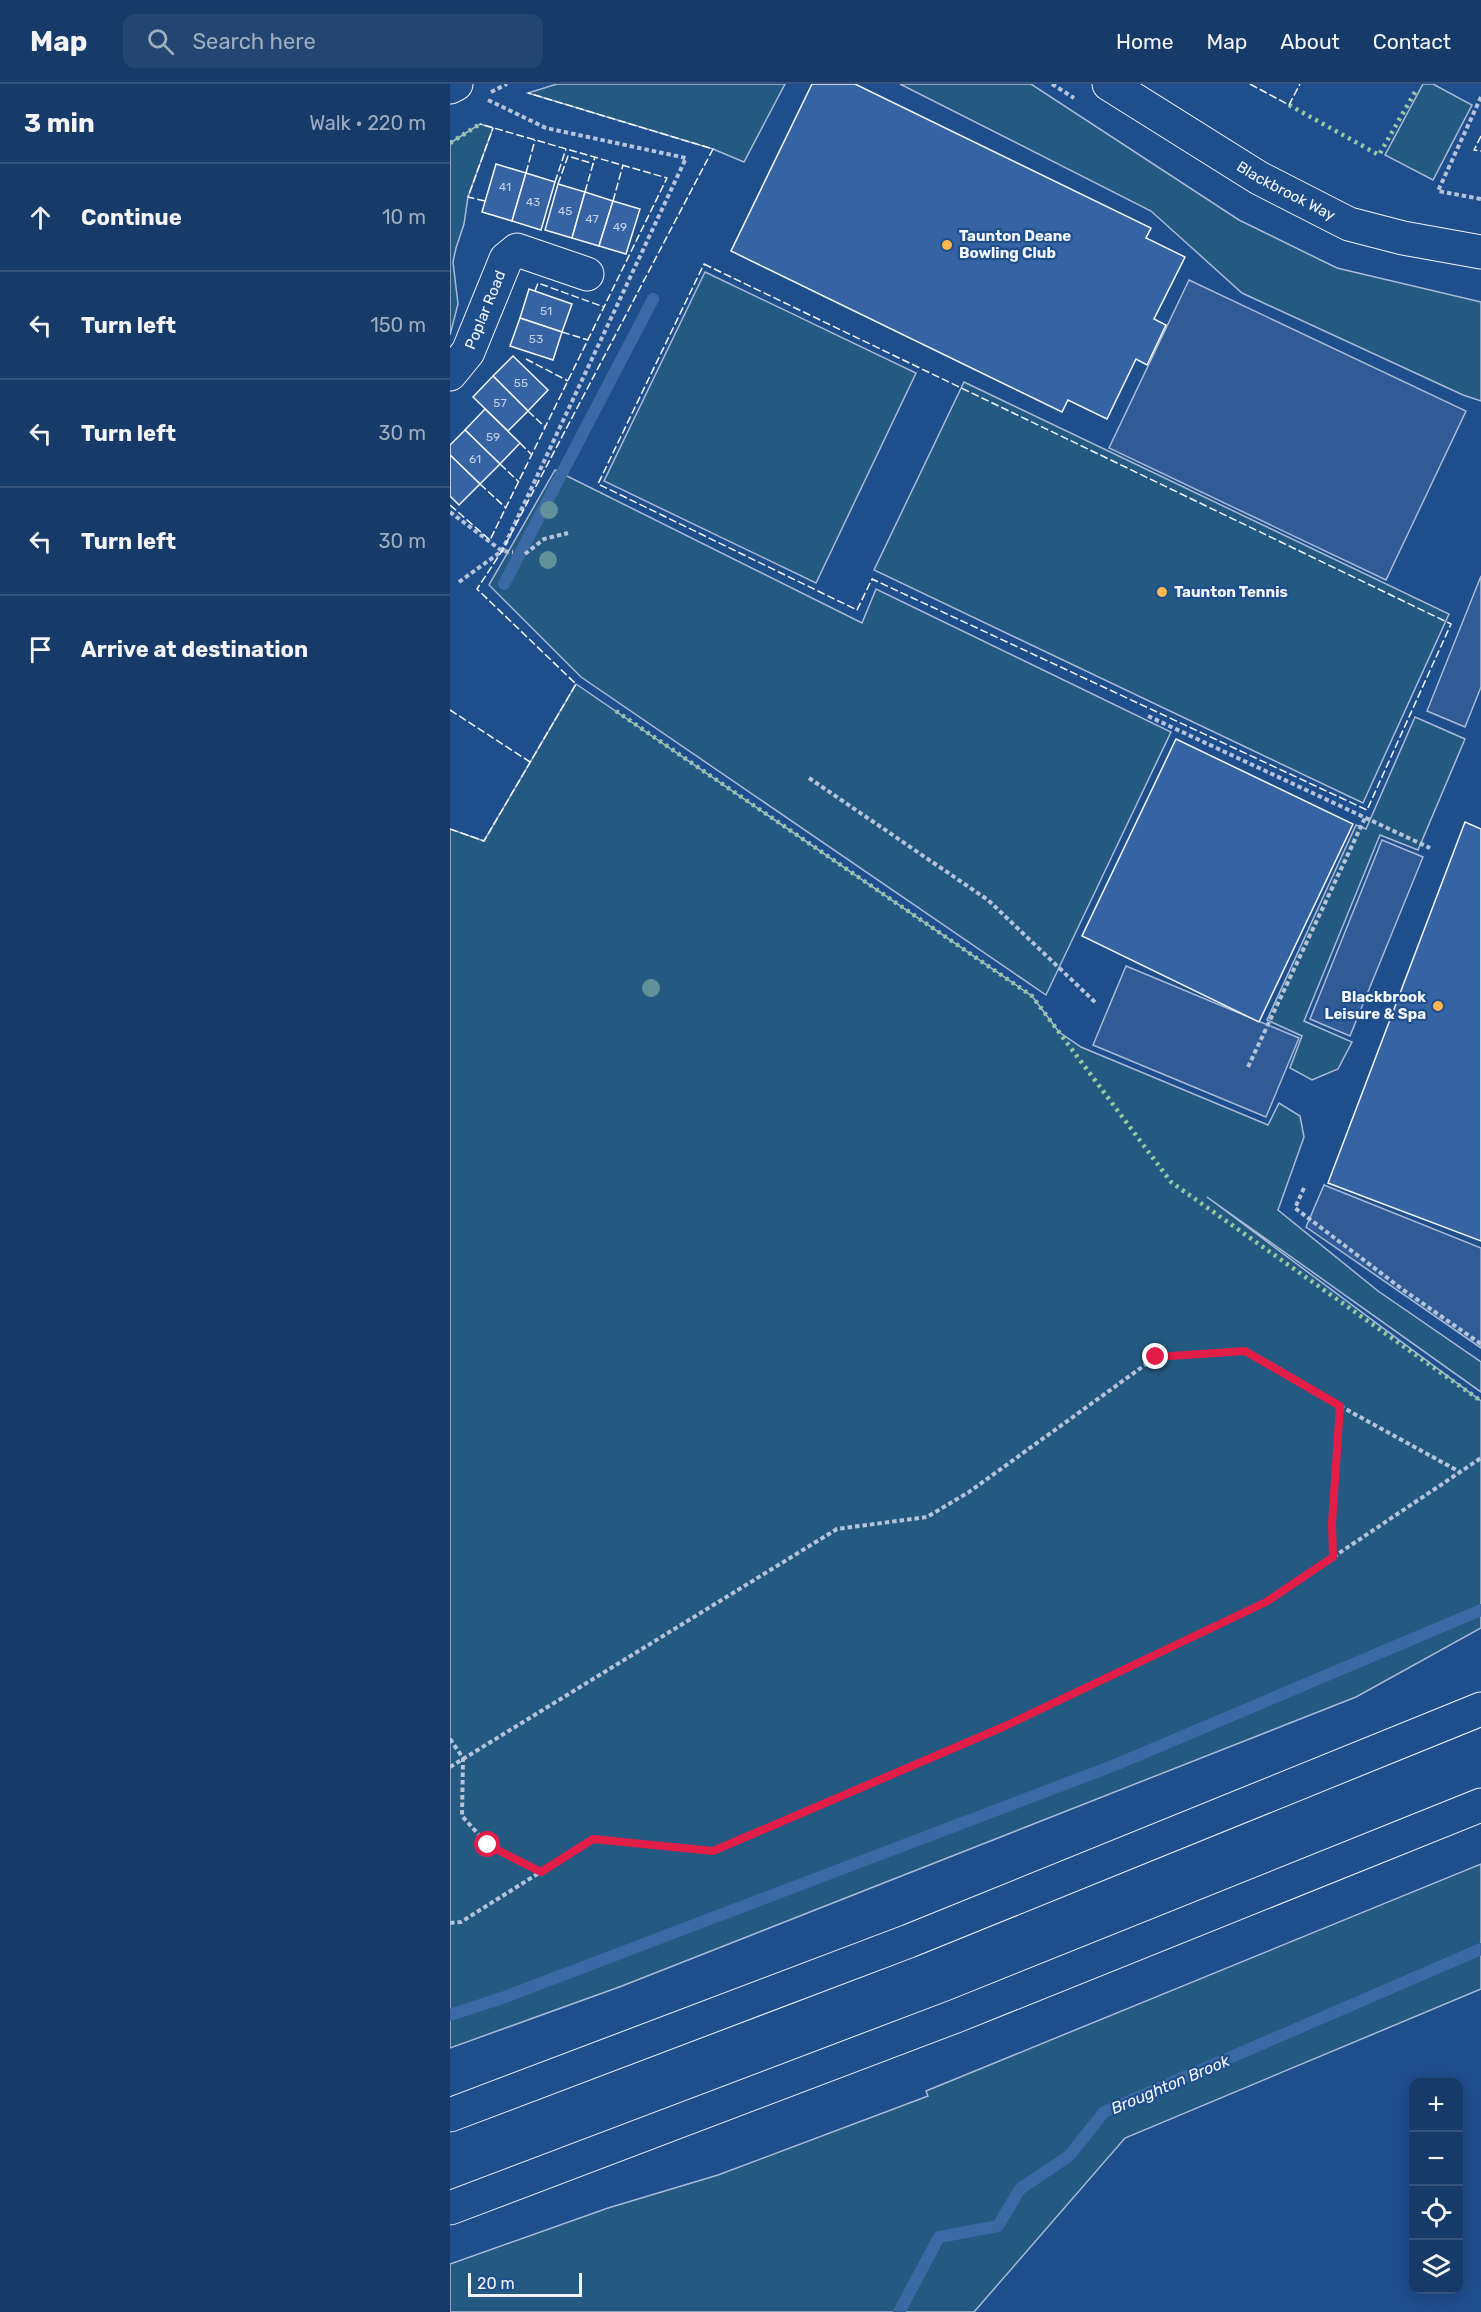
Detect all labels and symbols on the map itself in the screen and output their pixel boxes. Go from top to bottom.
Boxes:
street label: Blackbrook Way [1233,157,1338,224]
house number: 41 [499,180,511,194]
house number: 43 [526,195,540,209]
house number: 45 [558,204,572,218]
house number: 47 [585,212,599,226]
house number: 49 [613,220,627,234]
place label: Taunton Deane Bowling Club [959,227,1071,262]
marker: Taunton Deane Bowling Club [940,238,954,252]
street label: Poplar Road [461,268,509,352]
house number: 51 [540,304,552,318]
house number: 53 [529,332,543,346]
house number: 55 [514,376,528,390]
house number: 57 [493,396,507,410]
house number: 59 [486,430,500,444]
house number: 61 [469,452,481,466]
place label: Taunton Tennis [1174,583,1288,601]
marker: Taunton Tennis [1155,585,1169,599]
place label: Blackbrook Leisure & Spa [1325,988,1426,1023]
marker: Blackbrook Leisure & Spa [1431,999,1445,1013]
route end [1142,1343,1168,1369]
route start [474,1831,500,1857]
water label: Broughton Brook [1108,2051,1233,2118]
scale bar [468,2270,582,2298]

